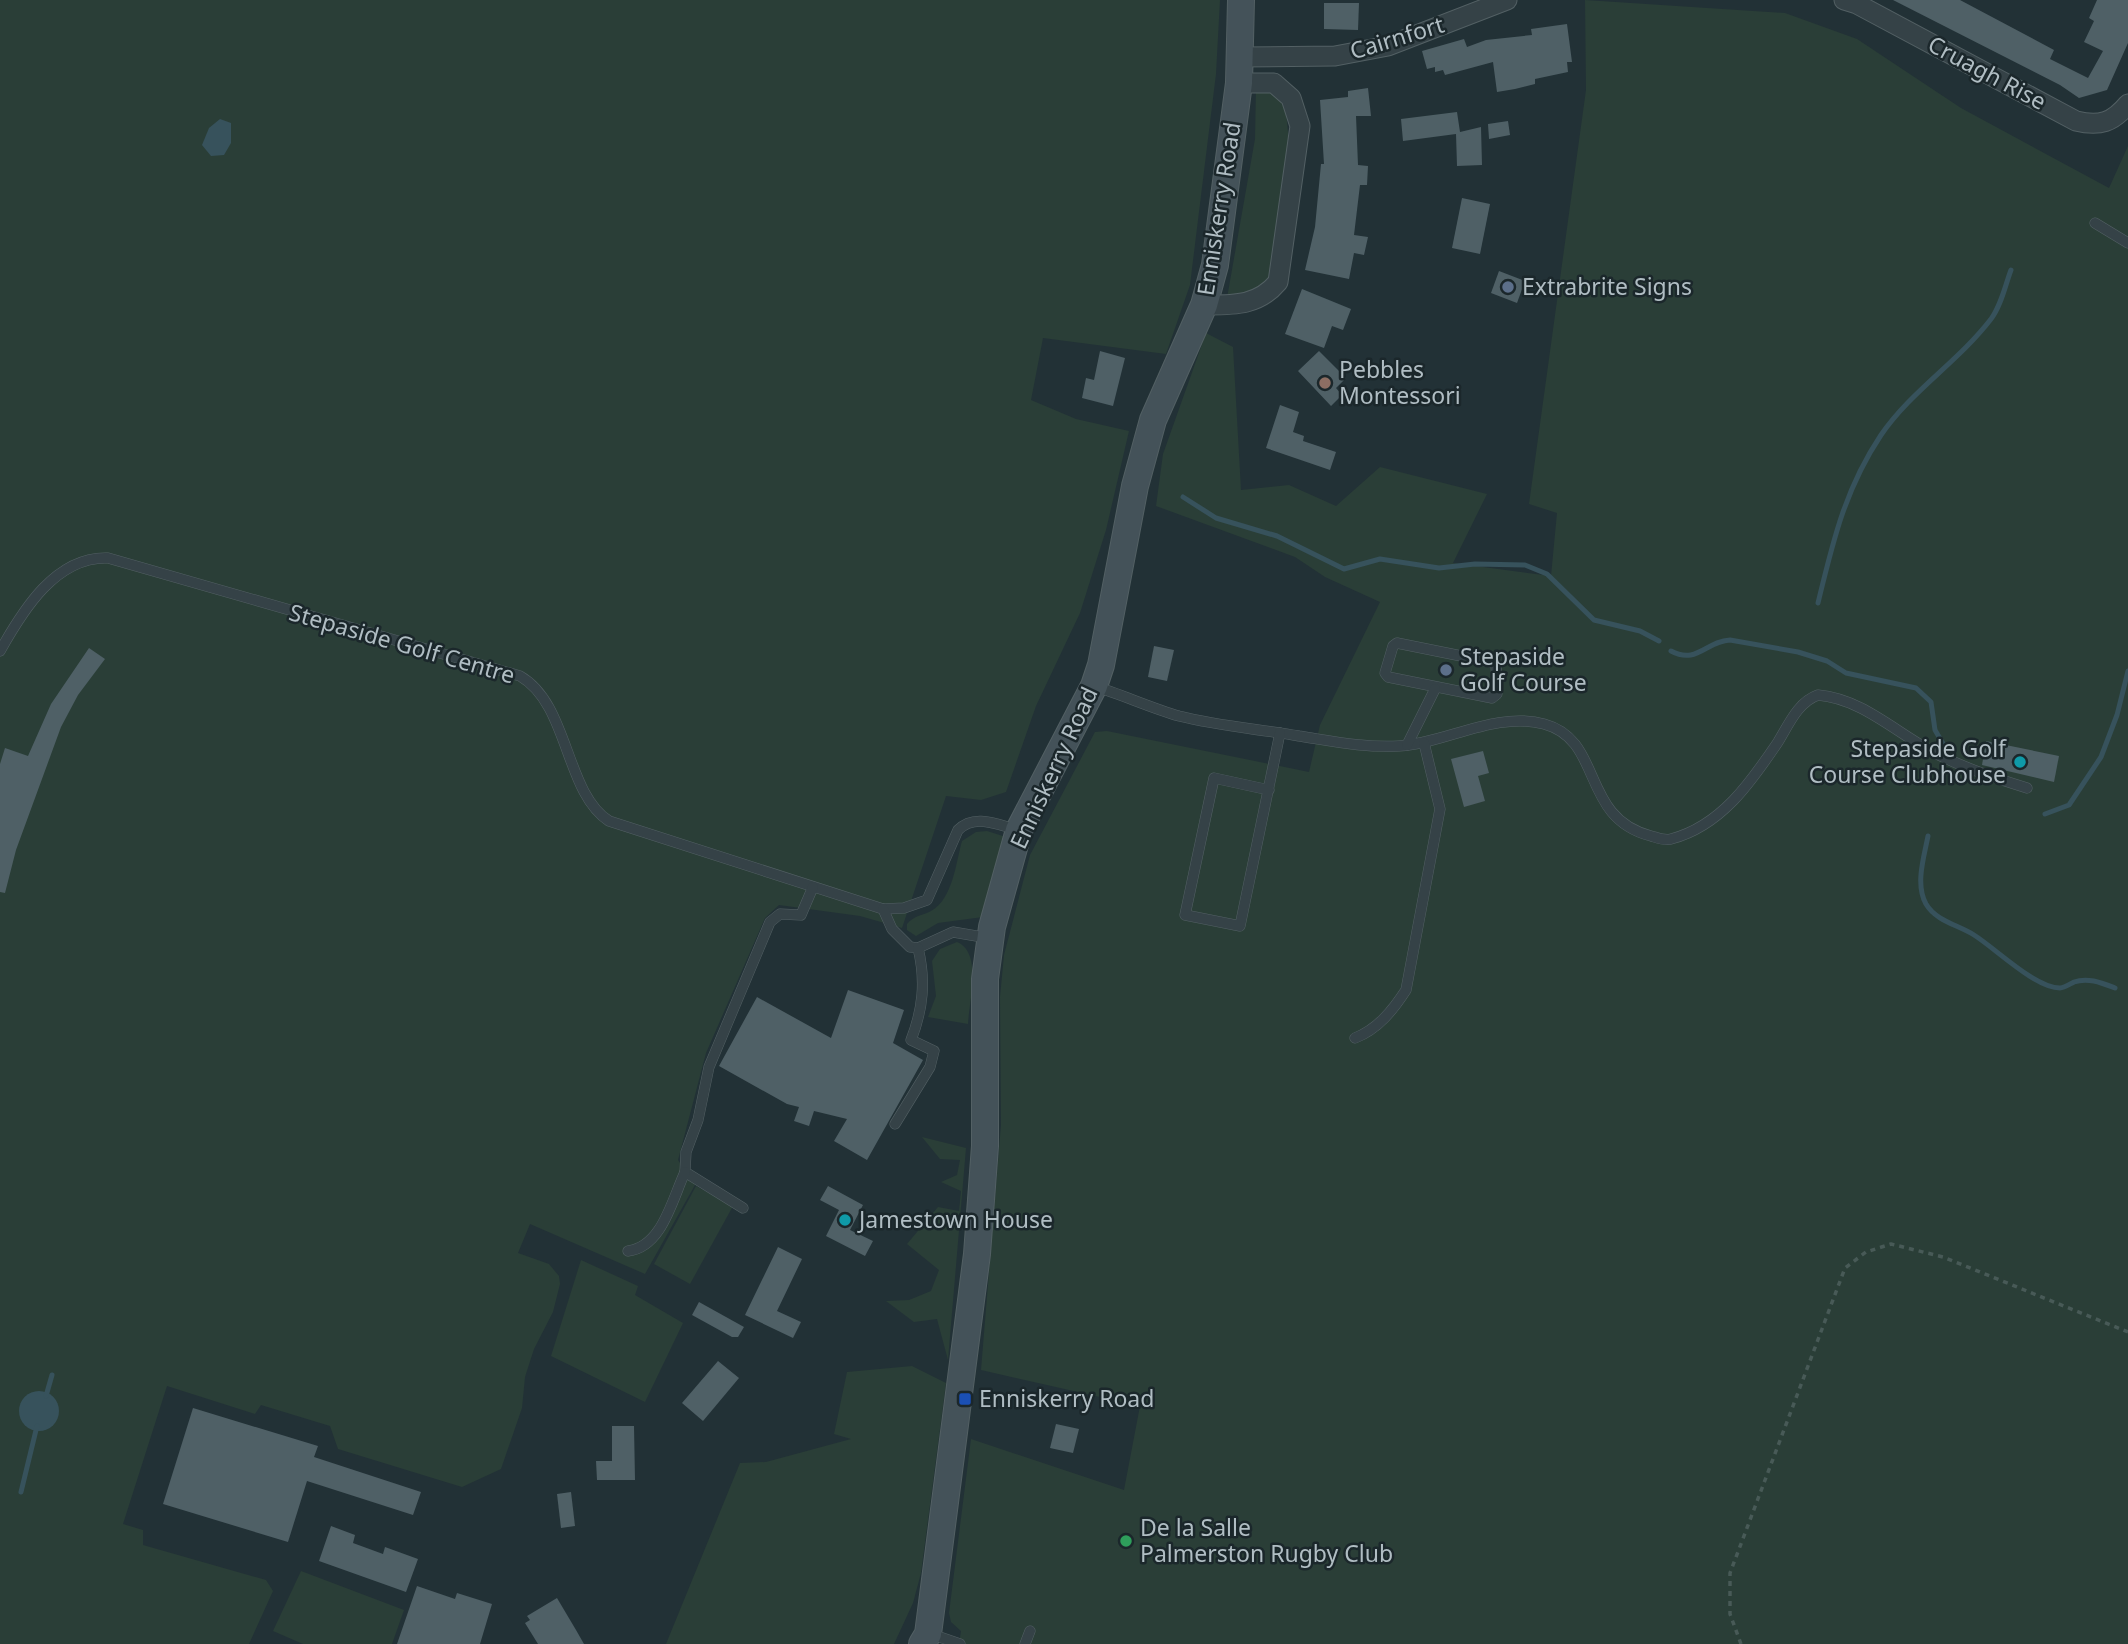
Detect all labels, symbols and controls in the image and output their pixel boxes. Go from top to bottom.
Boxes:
street label: Cairnfort [1346,8,1448,66]
street label: Cruagh Rise [1923,28,2052,117]
street label: Enniskerry Road [1188,120,1248,298]
place label: Extrabrite Signs [1522,270,1692,302]
marker: Extrabrite Signs [1500,279,1516,295]
place label: Pebbles Montessori [1339,353,1461,411]
marker: Pebbles Montessori [1317,375,1333,391]
street label: Stepaside Golf Centre [286,595,519,691]
place label: Stepaside Golf Course [1460,640,1587,698]
marker: Stepaside Golf Course [1438,662,1454,678]
street label: Enniskerry Road [1002,681,1105,854]
place label: Stepaside Golf Course Clubhouse [1809,732,2007,790]
marker: Stepaside Golf Course Clubhouse [2012,754,2028,770]
place label: Jamestown House [857,1203,1053,1235]
marker: Jamestown House [837,1212,853,1228]
place label: Enniskerry Road [979,1382,1154,1414]
marker: Enniskerry Road [957,1391,973,1407]
place label: De la Salle Palmerston Rugby Club [1140,1511,1393,1569]
marker: De la Salle Palmerston Rugby Club [1118,1533,1134,1549]

